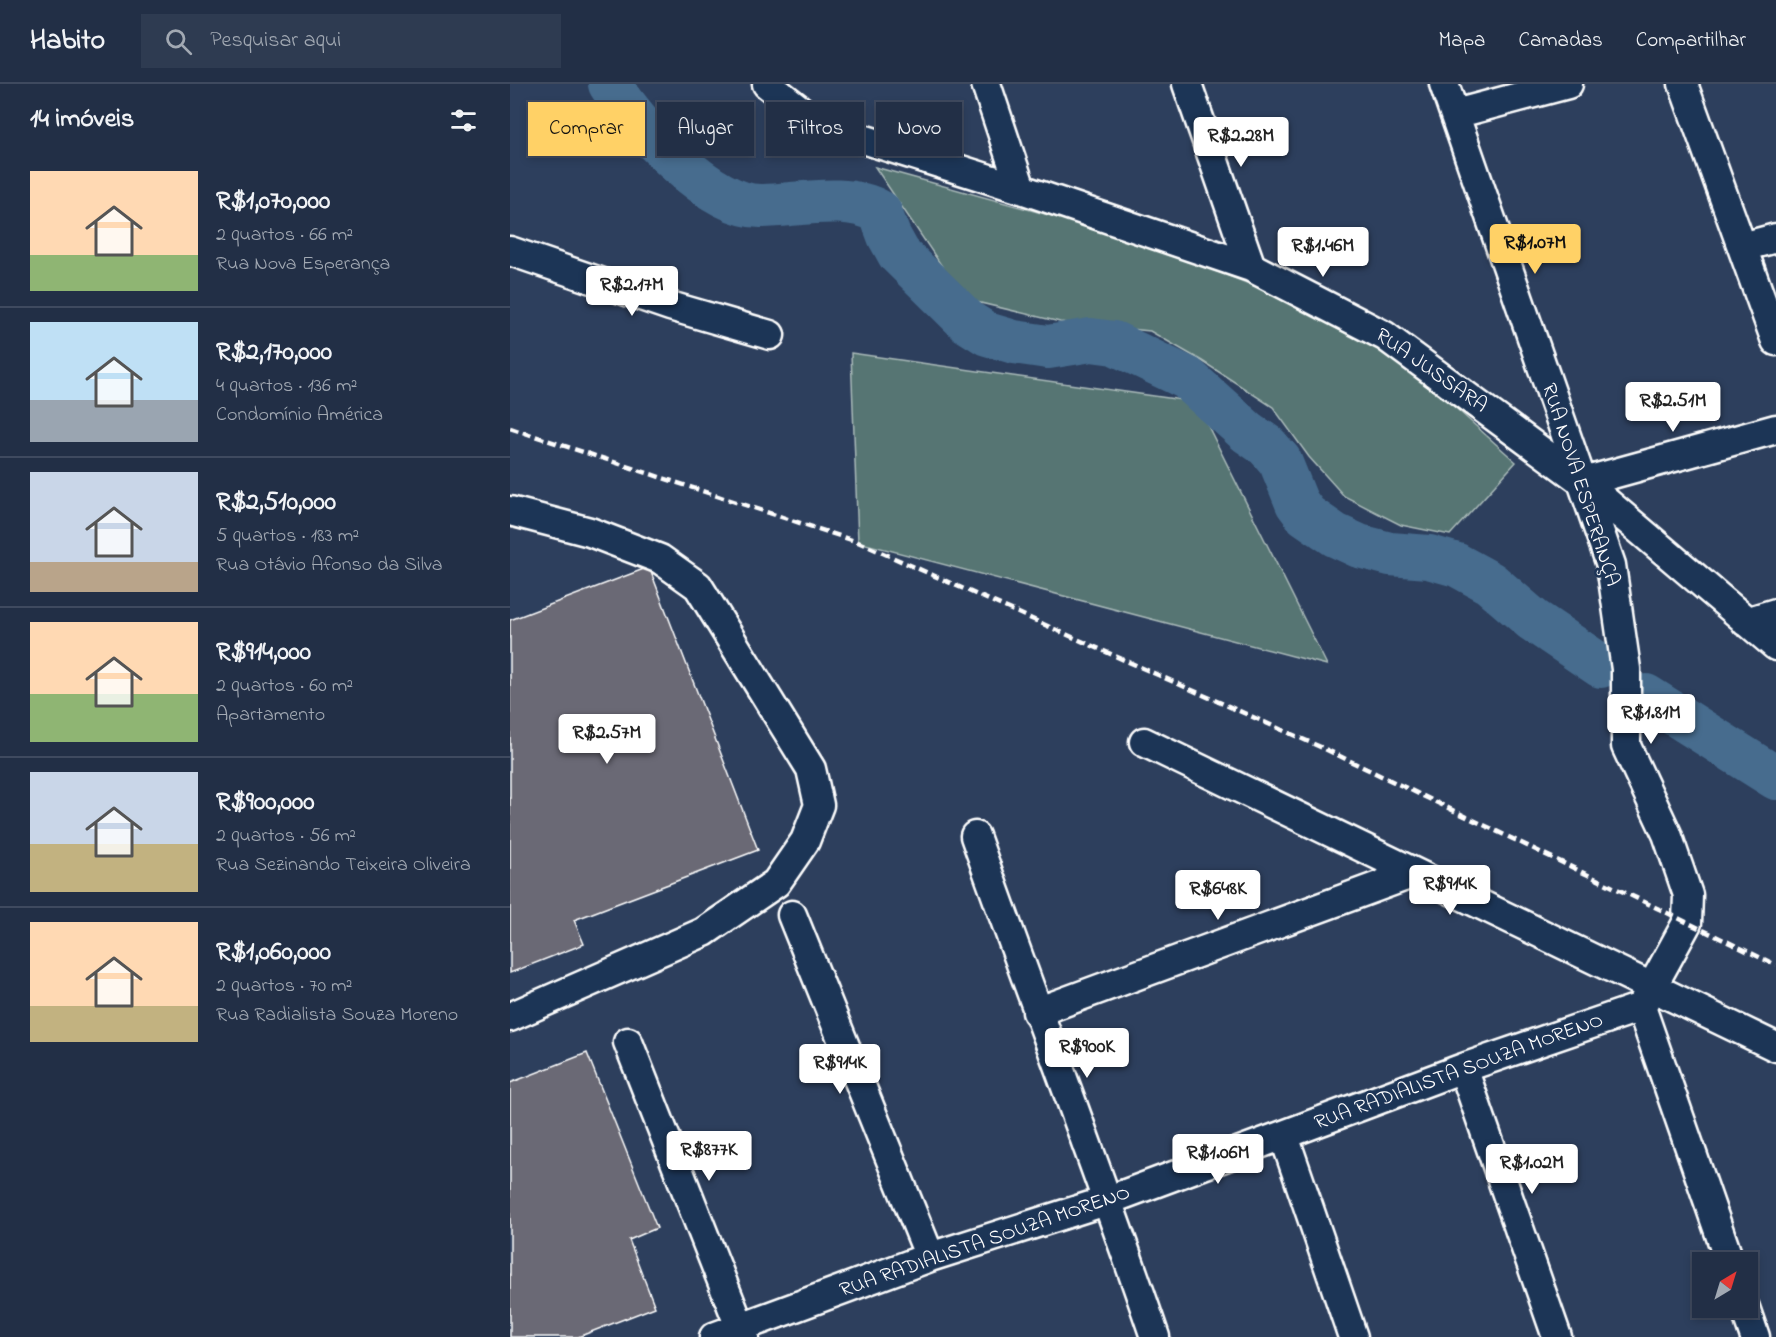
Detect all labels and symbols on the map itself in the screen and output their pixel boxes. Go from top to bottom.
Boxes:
pin: R$2.28M [1186,117,1296,168]
pin: R$1.07M [1480,224,1590,275]
pin: R$1.46M [1268,227,1378,278]
pin: R$2.17M [577,266,687,317]
street label: RUA JUSSARA [1369,321,1493,421]
street label: RUA NOVA ESPERANÇA [1533,379,1627,591]
pin: R$2.51M [1618,382,1728,433]
pin: R$1.81M [1596,694,1706,745]
pin: R$2.57M [552,714,662,765]
pin: R$914K [1401,865,1499,916]
pin: R$648K [1169,870,1267,921]
street label: RUA RADIALISTA SOUZA MORENO [1310,1006,1608,1138]
pin: R$900K [1038,1028,1136,1079]
pin: R$914K [791,1044,889,1095]
pin: R$877K [660,1131,758,1182]
pin: R$1.06M [1163,1134,1273,1185]
pin: R$1.02M [1477,1144,1587,1195]
street label: RUA RADIALISTA SOUZA MORENO [836,1178,1134,1306]
north arrow [1692,1252,1758,1318]

